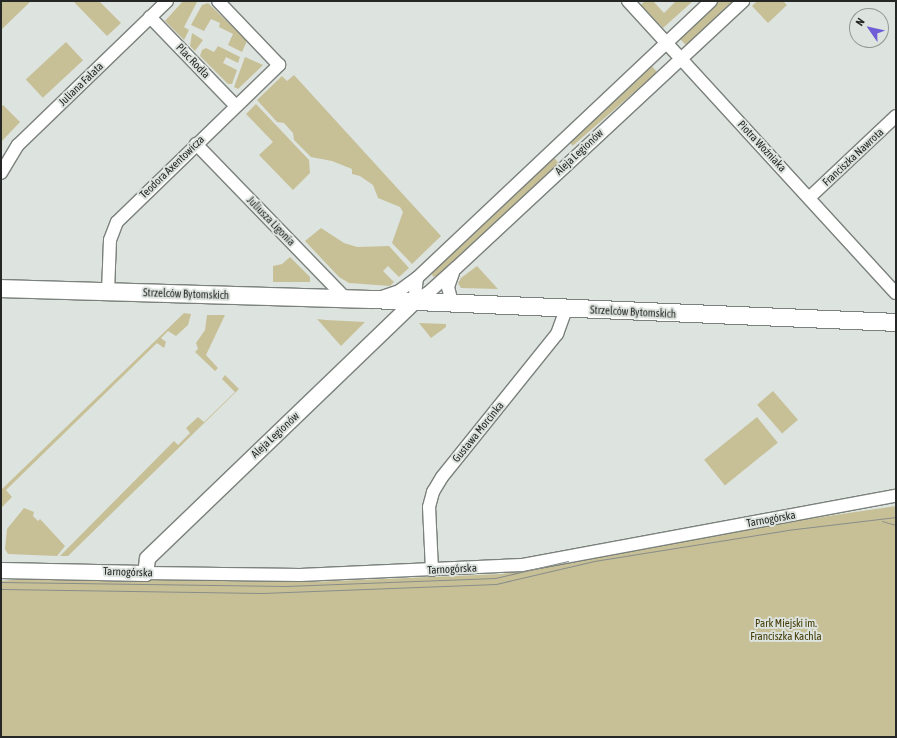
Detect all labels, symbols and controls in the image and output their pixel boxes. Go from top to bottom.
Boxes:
north arrow [849,8,889,48]
text: N [853,16,867,28]
street label: Plac Rodła [173,41,213,81]
street label: Juliana Fałata [56,59,106,109]
street label: Piotra Woźniaka [735,118,789,174]
street label: Franciszka Nawrota [820,125,886,189]
street label: Aleja Legionów [552,126,606,178]
street label: Teodora Axentowicza [137,133,207,201]
street label: Juliusza Ligonia [244,194,298,248]
street label: Strzelców Bytomskich [143,286,229,302]
street label: Strzelców Bytomskich [590,303,676,321]
street label: Gustawa Morcinka [450,399,506,465]
street label: Aleja Legionów [248,409,302,461]
street label: Tarnogórska [745,508,797,530]
street label: Tarnogórska [427,561,477,577]
street label: Tarnogórska [103,565,153,579]
park label: Park Miejski im. Franciszka Kachla [750,617,822,643]

